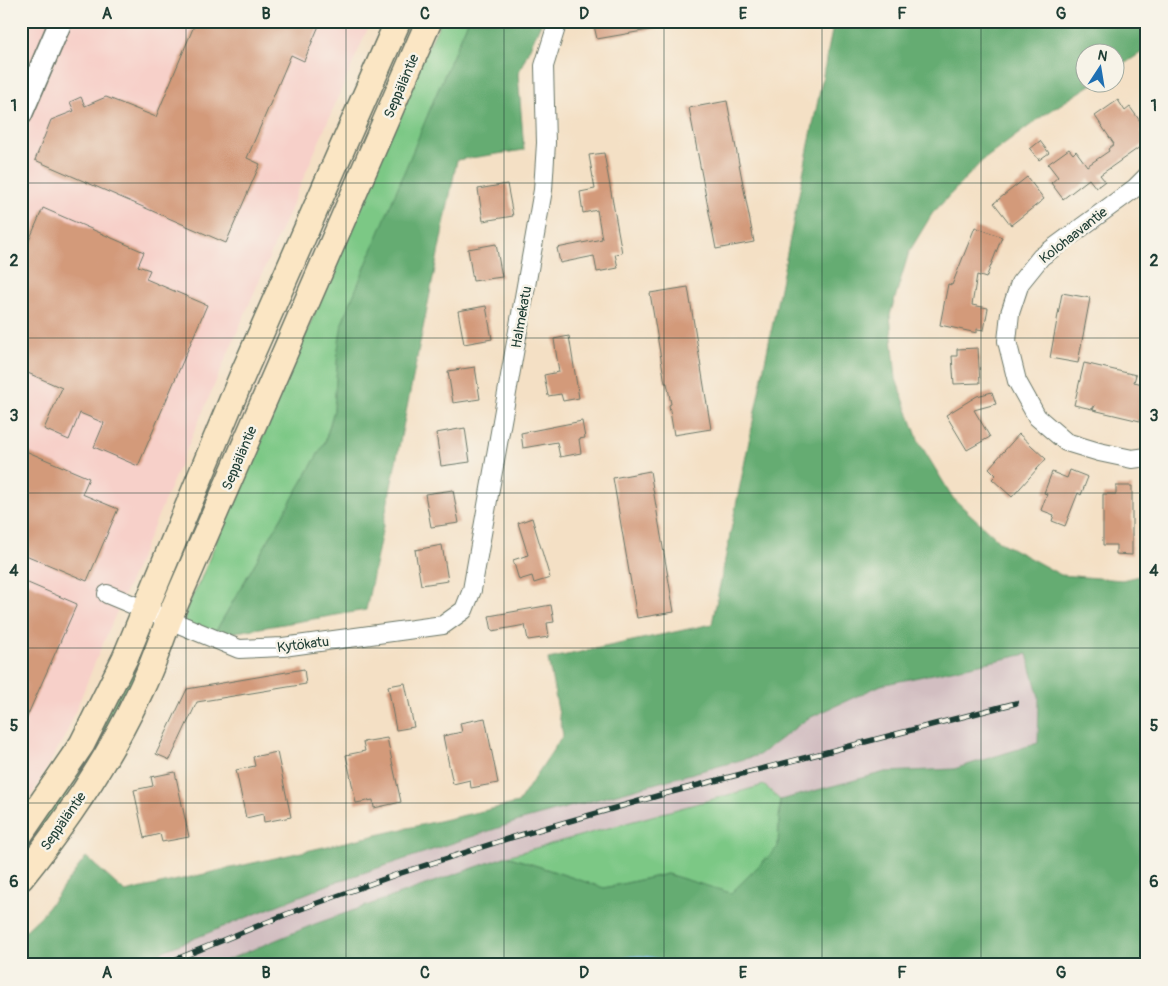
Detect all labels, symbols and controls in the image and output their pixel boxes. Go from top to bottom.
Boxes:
text: A [102,4,113,24]
text: B [261,4,271,24]
text: C [420,4,430,24]
text: D [579,4,589,24]
text: E [739,4,748,24]
text: F [897,4,907,24]
text: G [1056,4,1067,24]
north arrow [1076,42,1126,92]
text: N [1096,46,1109,65]
street label: Seppäläntie [380,52,423,121]
text: 1 [11,96,17,116]
text: 1 [1151,96,1157,116]
street label: Kolohaavantie [1036,204,1111,267]
text: 2 [10,251,19,271]
text: 2 [1150,251,1159,271]
street label: Halmekatu [508,285,535,349]
text: 3 [10,406,19,426]
text: 3 [1150,406,1159,426]
street label: Seppäläntie [218,424,261,493]
text: 4 [9,561,19,581]
text: 4 [1149,561,1159,581]
street label: Kytökatu [276,633,330,656]
text: 5 [10,716,19,736]
text: 5 [1150,716,1159,736]
street label: Seppäläntie [37,789,90,854]
text: 6 [9,872,19,892]
text: 6 [1149,872,1159,892]
text: A [102,963,113,983]
text: B [261,963,271,983]
text: C [420,963,430,983]
text: D [579,963,589,983]
text: E [739,963,748,983]
text: F [897,963,907,983]
text: G [1056,963,1067,983]

